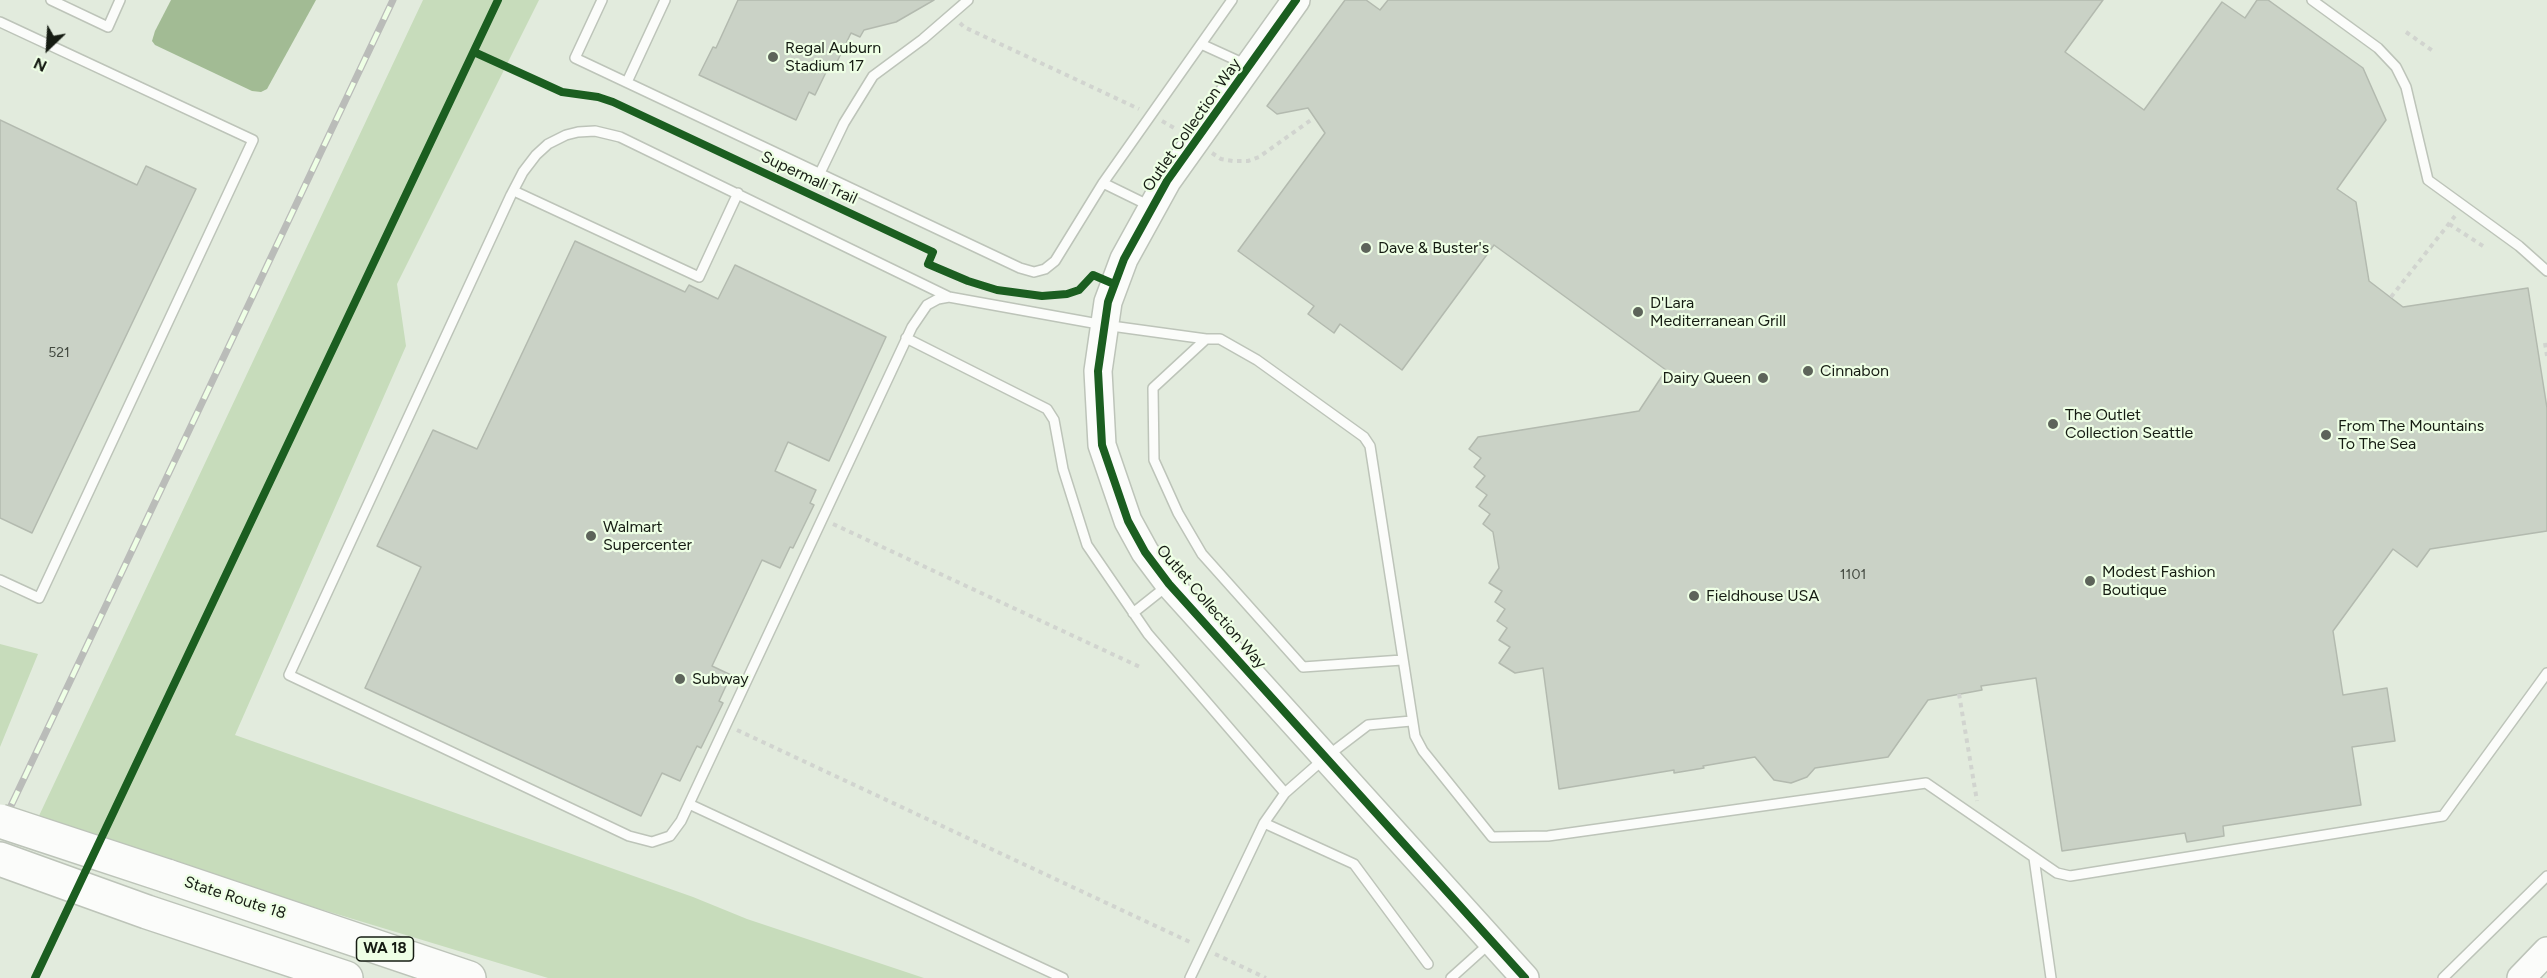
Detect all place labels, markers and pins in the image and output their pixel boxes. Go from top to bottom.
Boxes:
place label: Regal Auburn Stadium 17 [785,38,881,76]
marker: Regal Auburn Stadium 17 [766,50,780,64]
place label: Dave & Buster's [1378,238,1489,258]
marker: Dave & Buster's [1359,241,1373,255]
place label: D'Lara Mediterranean Grill [1650,293,1786,331]
marker: D'Lara Mediterranean Grill [1631,305,1645,319]
place label: Cinnabon [1820,361,1889,381]
marker: Cinnabon [1801,364,1815,378]
place label: Dairy Queen [1663,368,1751,388]
marker: Dairy Queen [1756,371,1770,385]
place label: The Outlet Collection Seattle [2065,405,2193,443]
place label: From The Mountains To The Sea [2338,416,2484,454]
marker: The Outlet Collection Seattle [2046,417,2060,431]
marker: From The Mountains To The Sea [2319,428,2333,442]
place label: Walmart Supercenter [603,517,692,555]
marker: Walmart Supercenter [584,529,598,543]
place label: Modest Fashion Boutique [2102,562,2215,600]
marker: Modest Fashion Boutique [2083,574,2097,588]
place label: Fieldhouse USA [1706,586,1819,606]
marker: Fieldhouse USA [1687,589,1701,603]
place label: Subway [692,669,749,689]
marker: Subway [673,672,687,686]

